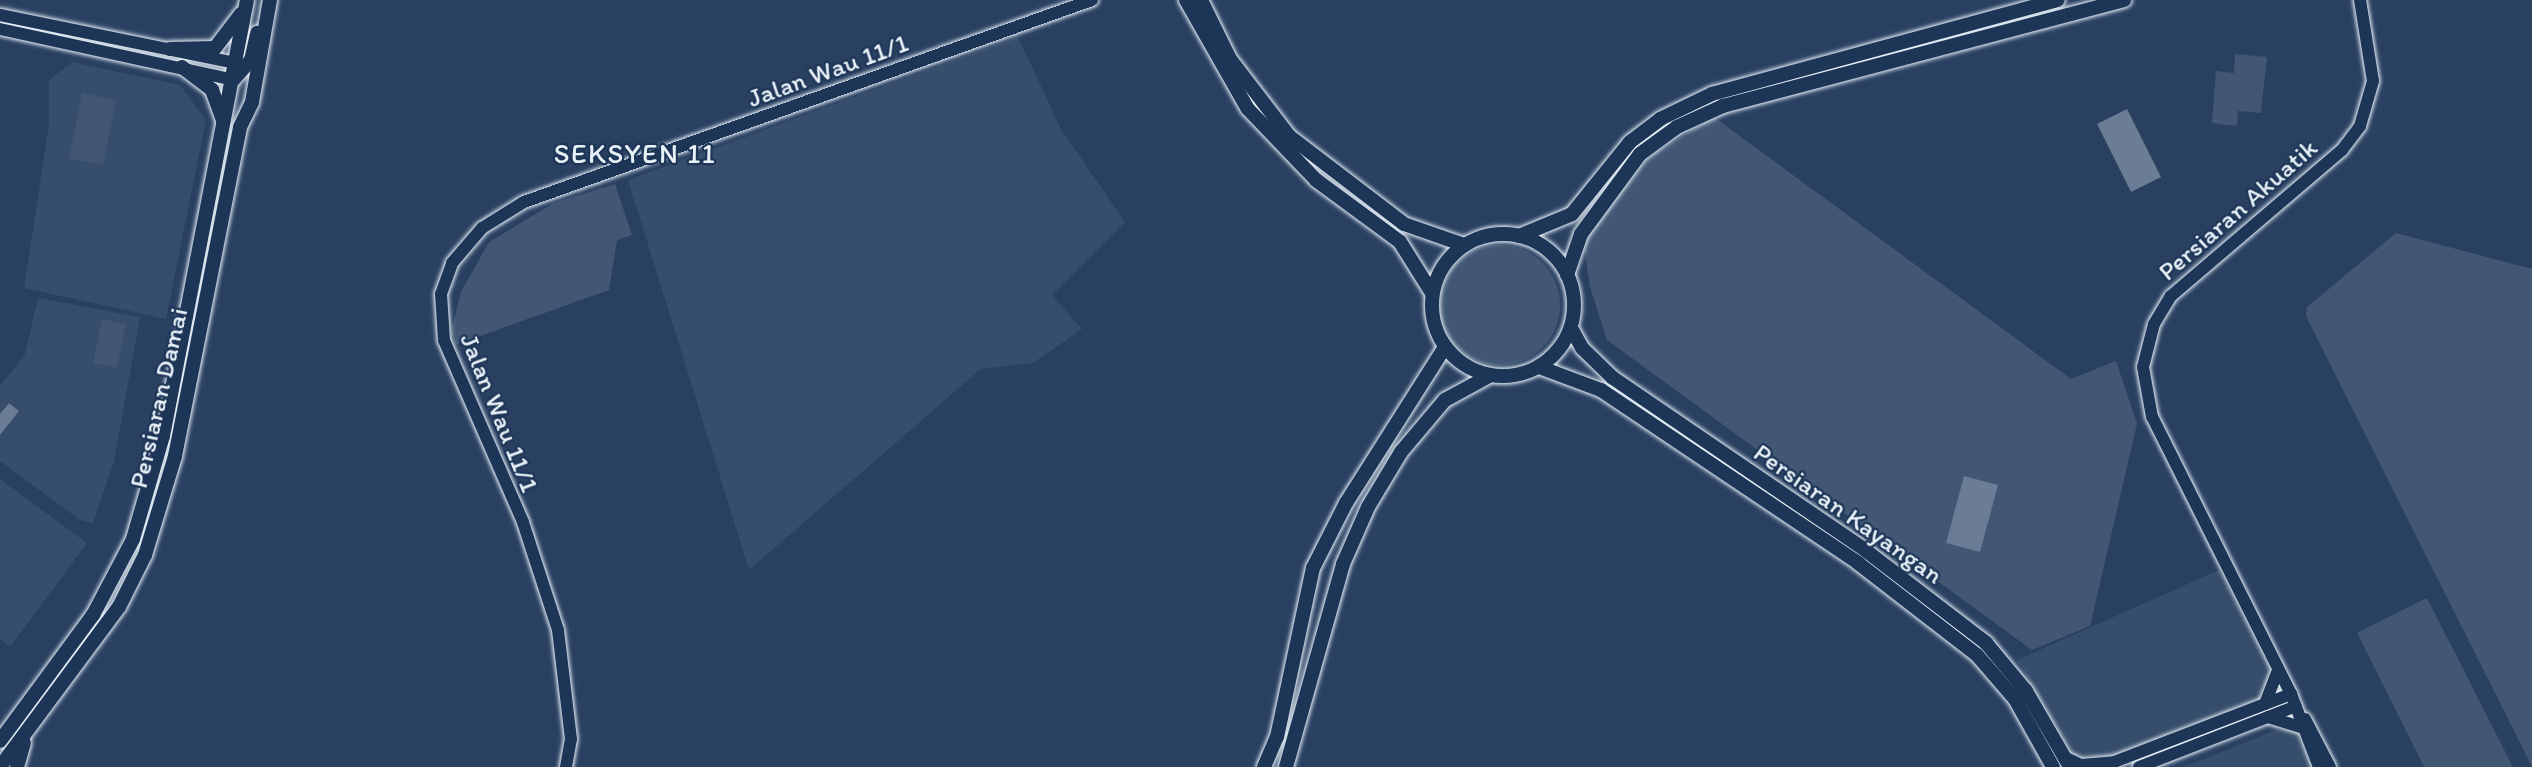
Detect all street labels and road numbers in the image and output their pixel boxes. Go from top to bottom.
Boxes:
street label: Jalan Wau 11/1 [744,28,912,114]
street label: Persiaran Akuatik [2152,133,2324,287]
street label: Persiaran Damai [123,304,195,492]
street label: Jalan Wau 11/1 [453,329,545,497]
street label: Persiaran Kayangan [1748,437,1948,591]

